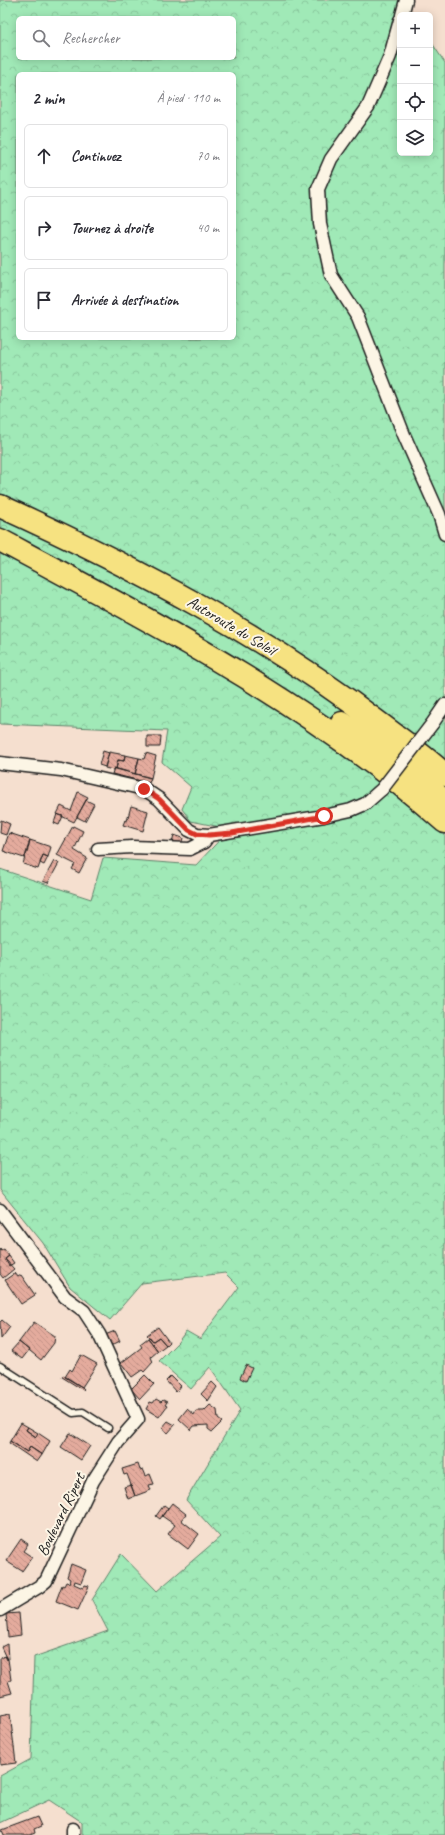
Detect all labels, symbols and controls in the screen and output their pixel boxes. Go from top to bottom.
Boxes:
map controls [397,12,433,156]
button: + [397,12,433,48]
search box [16,16,236,60]
icon: search [30,27,52,49]
text: Rechercher [62,29,120,48]
button: − [397,48,433,84]
button: locate [397,84,433,120]
text: 2 min [32,88,65,109]
text: À pied · 110 m [157,90,220,106]
button: layers [397,120,433,156]
icon: ahead [33,145,55,167]
text: Continuez [71,147,121,166]
text: 70 m [197,148,219,164]
icon: right [33,217,55,239]
text: Tournez à droite [71,219,153,238]
text: 40 m [197,220,219,236]
icon: arrive [33,289,55,311]
text: Arrivée à destination [71,291,179,310]
street label: Autoroute du Soleil [184,592,282,662]
route end [135,780,153,798]
route start [315,807,333,825]
street label: Boulevard Ripert [32,1468,90,1559]

